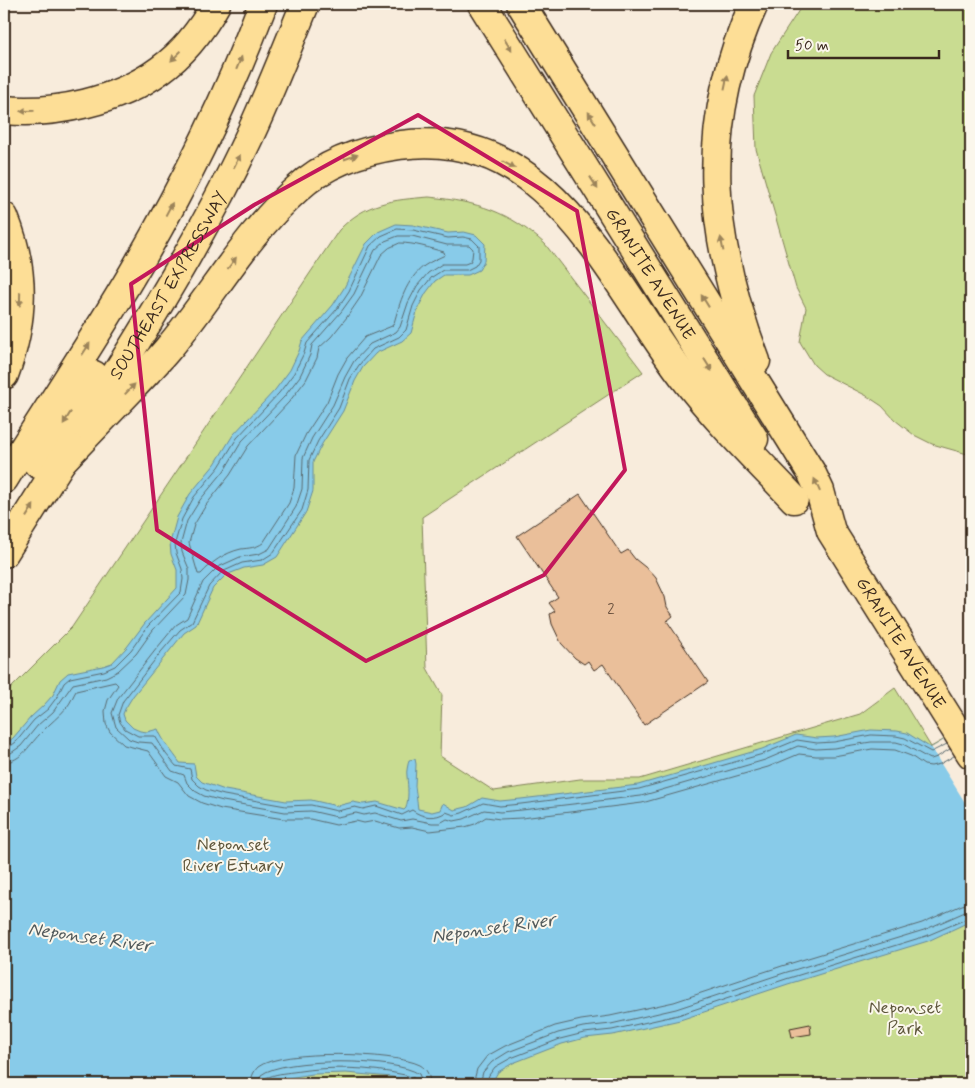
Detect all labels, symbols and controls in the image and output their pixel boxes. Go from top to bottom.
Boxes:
scale bar [788,28,939,60]
text: 50 m [795,36,829,56]
one-way arrow [503,39,513,52]
one-way arrow [171,50,183,62]
one-way arrow [235,56,243,70]
one-way arrow [723,74,731,90]
one-way arrow [19,108,35,116]
one-way arrow [587,112,596,125]
one-way arrow [233,153,241,168]
one-way arrow [344,153,359,160]
one-way arrow [501,161,516,169]
one-way arrow [589,176,599,190]
street label: SOUTHEAST EXPRESSWAY [104,187,233,385]
one-way arrow [165,202,173,217]
street label: GRANITE AVENUE [599,203,700,345]
one-way arrow [717,235,725,251]
one-way arrow [227,256,237,270]
one-way arrow [15,291,23,307]
one-way arrow [700,294,710,308]
one-way arrow [81,342,91,356]
one-way arrow [703,359,712,372]
one-way arrow [124,384,136,396]
one-way arrow [62,411,72,424]
one-way arrow [812,478,820,492]
one-way arrow [25,505,34,518]
street label: GRANITE AVENUE [850,573,951,714]
house number: 2 [607,600,615,620]
park label: Neponset River Estuary [182,833,284,878]
water label: Neponset River [430,907,560,950]
water label: Neponset River [27,916,156,959]
park label: Neponset Park [869,996,942,1041]

